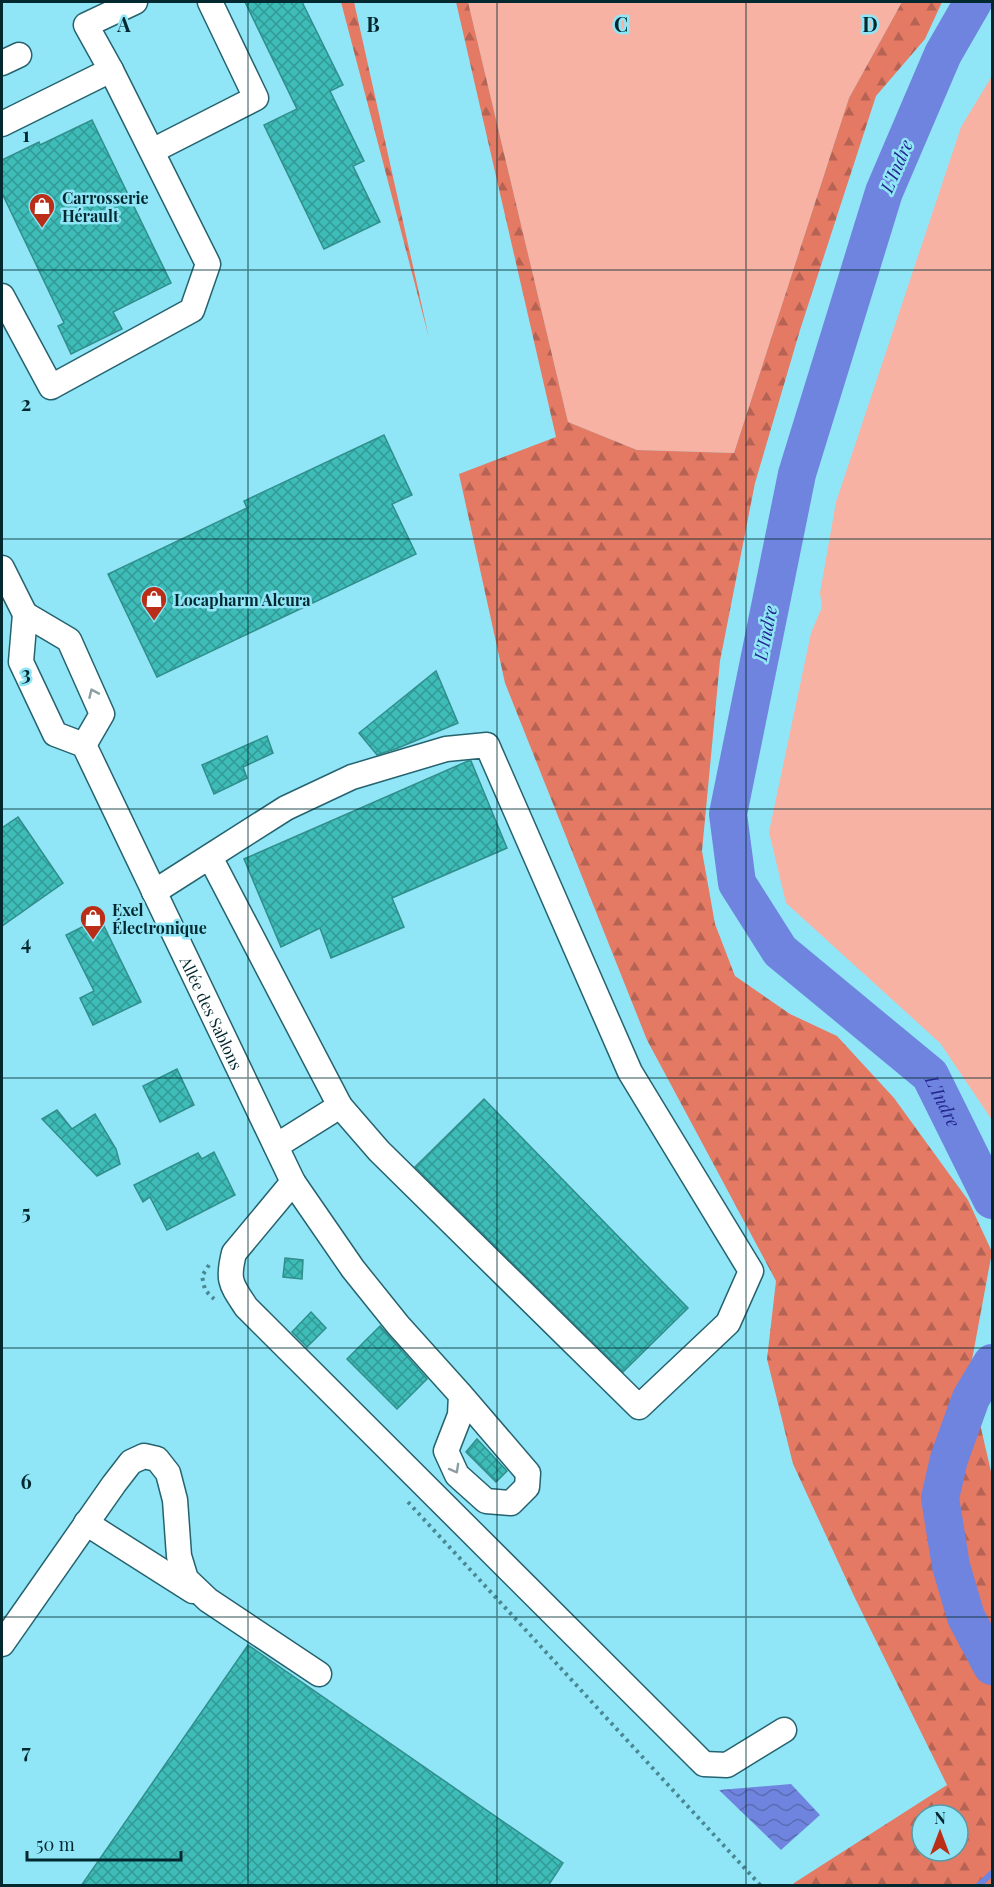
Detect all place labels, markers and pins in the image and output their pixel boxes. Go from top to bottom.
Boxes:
place label: Carrosserie Hérault [62,187,149,226]
shop icon: Carrosserie Hérault [27,191,57,229]
shop icon: Locapharm Alcura [139,584,169,622]
place label: Locapharm Alcura [174,589,311,610]
place label: Exel Électronique [112,899,207,938]
shop icon: Exel Électronique [78,903,108,941]

